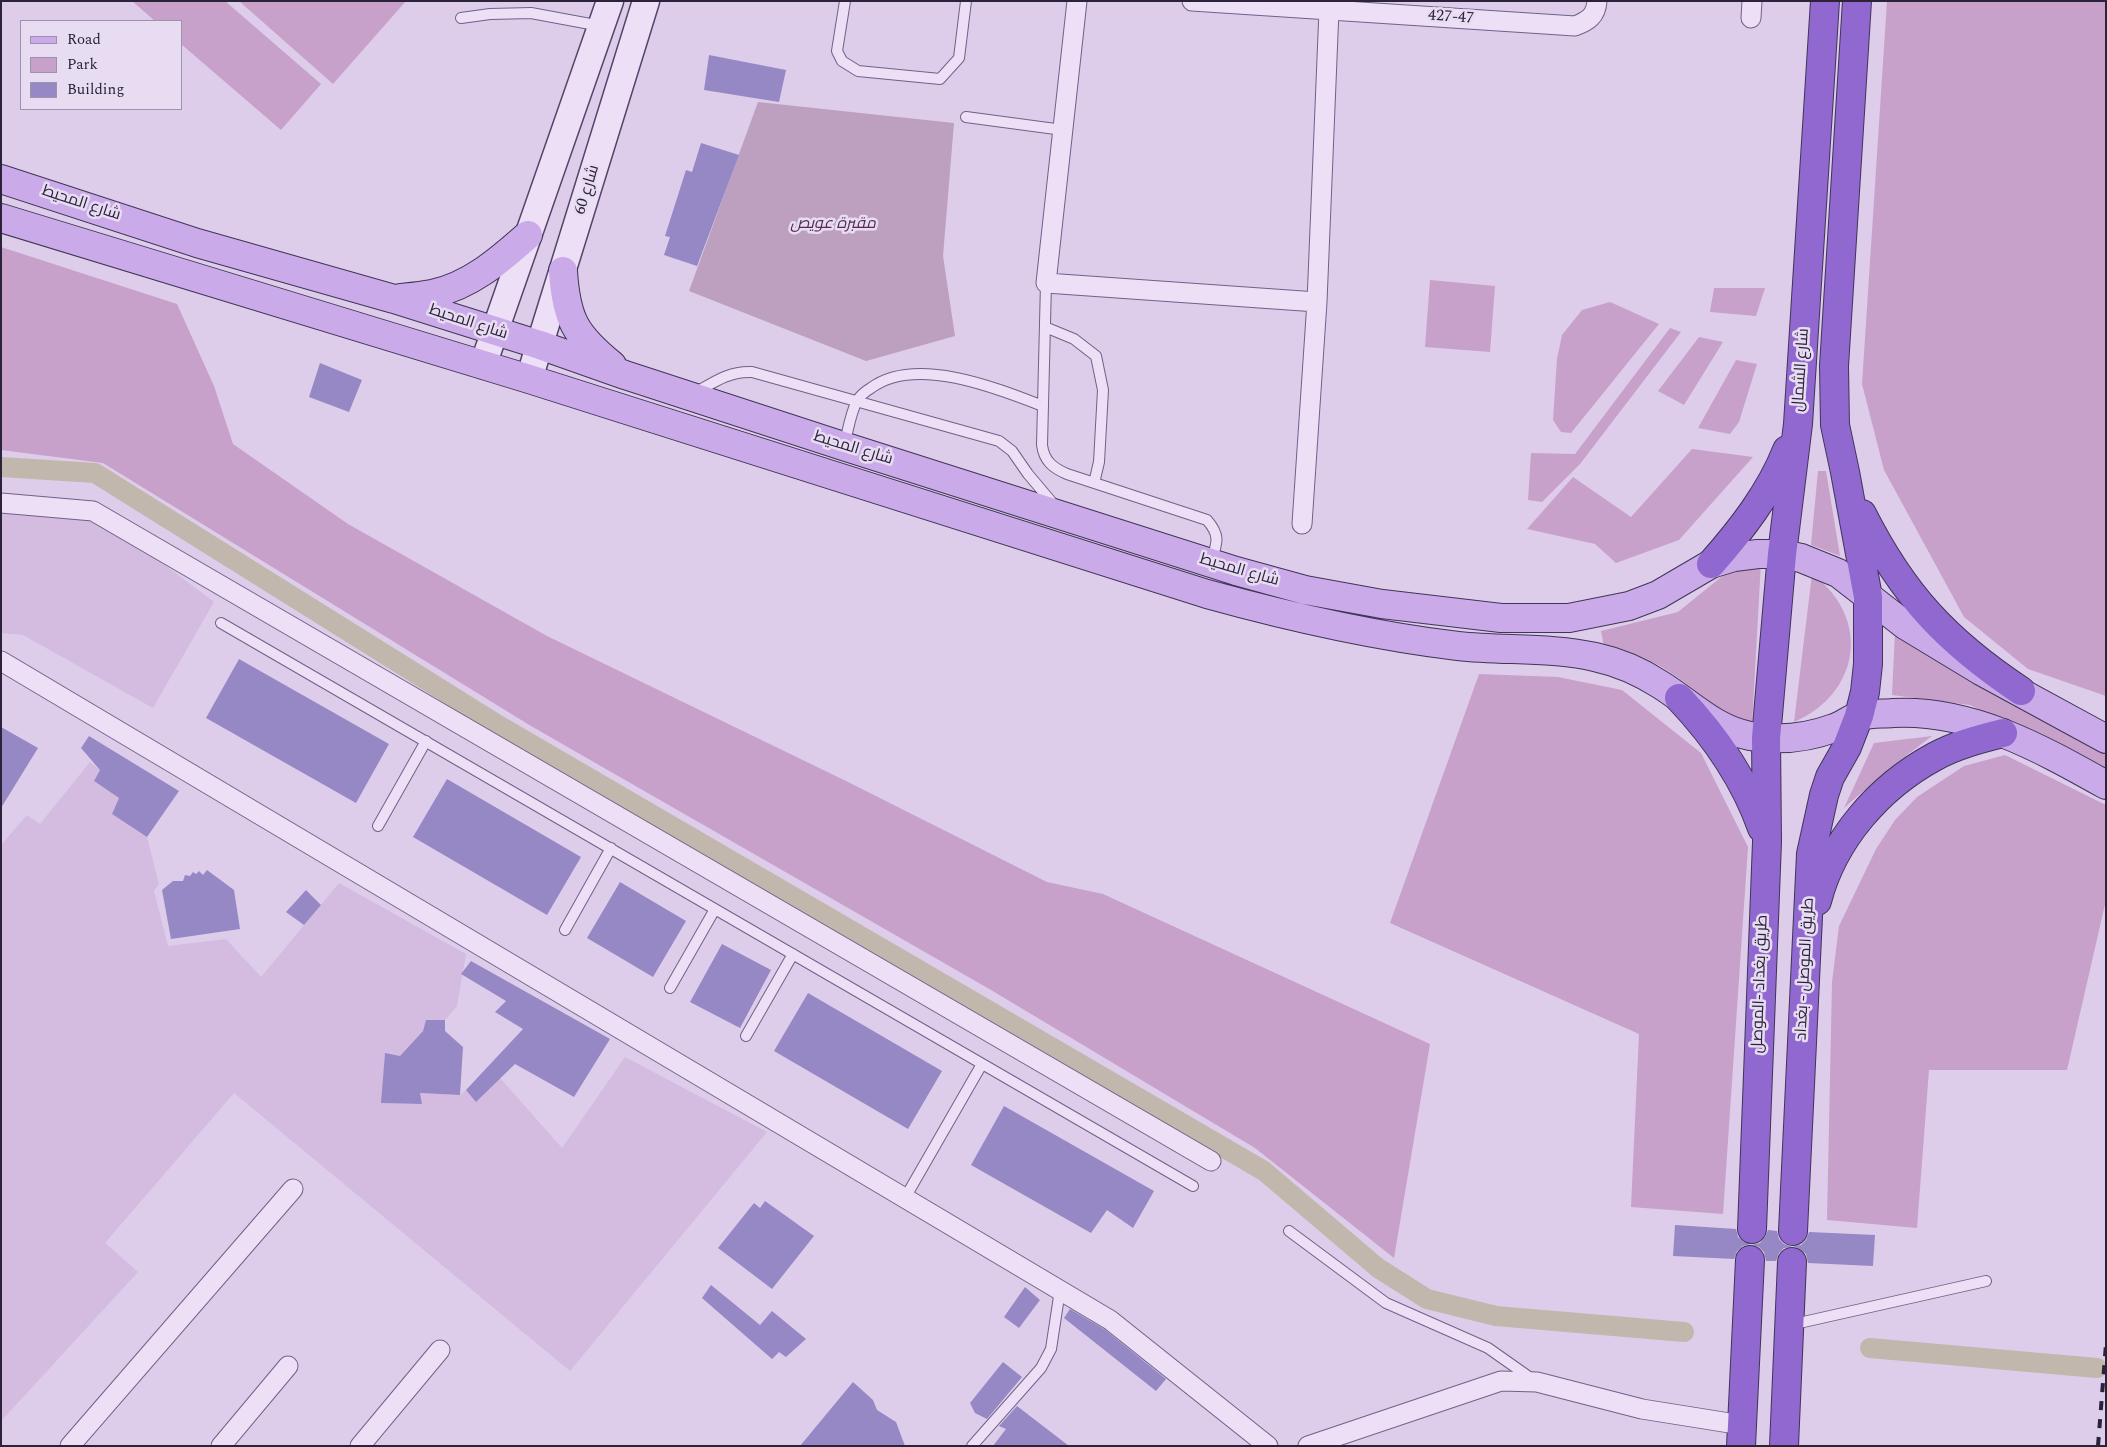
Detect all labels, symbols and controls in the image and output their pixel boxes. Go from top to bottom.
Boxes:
street label: 427-47 [1427,7,1475,29]
legend [20,20,182,110]
text: Road [67,28,101,51]
text: Park [67,53,98,76]
text: Building [67,78,124,101]
street label: شارع 60 [571,163,605,217]
street label: شارع المحيط [39,182,123,226]
park label: مقبرة عويص [790,215,876,235]
street label: شارع المحيط [426,301,510,345]
street label: شارع الشمال [1790,328,1814,412]
street label: شارع المحيط [811,428,895,470]
street label: شارع المحيط [1197,551,1281,591]
street label: طريق الموصل - بغداد [1793,897,1819,1041]
street label: طريق بغداد -الموصل [1749,914,1773,1054]

